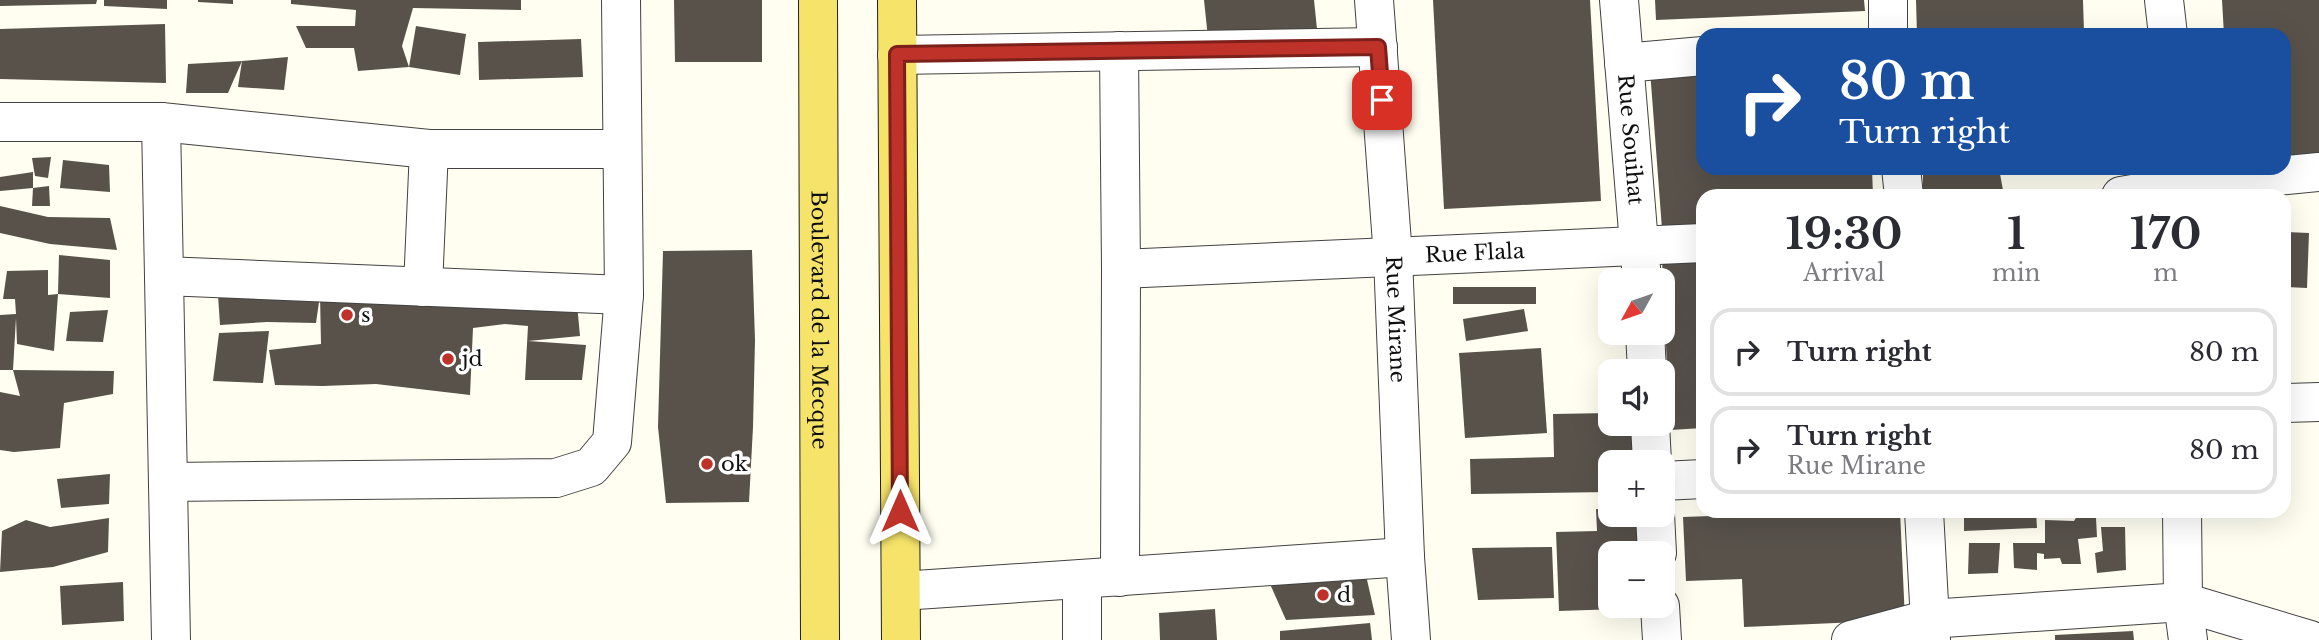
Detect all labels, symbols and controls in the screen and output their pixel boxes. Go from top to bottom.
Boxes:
text: 80 m [1839,51,1974,112]
icon: right [1724,56,1815,147]
pin [1352,70,1412,130]
street label: Rue Souihat [1612,73,1649,206]
icon: arrive [1363,81,1401,119]
text: Turn right [1839,112,2010,152]
street label: Boulevard de la Mecque [806,191,832,449]
text: 19:30 [1785,208,1902,260]
text: 1 [2007,208,2025,260]
text: 170 [2130,208,2202,260]
street label: Rue Flala [1424,238,1525,268]
street label: Rue Mirane [1380,255,1411,383]
text: Arrival [1803,259,1885,287]
text: min [1992,259,2040,287]
text: m [2153,259,2178,287]
north arrow [1598,268,1675,345]
map controls [1598,268,1675,618]
place label: s [361,302,371,328]
marker: s [339,307,355,323]
icon: right [1728,333,1766,371]
text: Turn right [1787,336,1932,368]
text: 80 m [2189,336,2259,368]
place label: jd [459,346,483,372]
marker: jd [440,351,456,367]
button: sound [1598,359,1675,436]
text: Turn right [1787,420,1932,452]
icon: right [1728,431,1766,469]
text: 80 m [2189,434,2259,466]
button: + [1598,450,1675,527]
place label: ok [721,451,748,477]
text: Rue Mirane [1787,452,1926,480]
marker: ok [699,456,715,472]
position arrow [863,474,937,548]
button: − [1598,541,1675,618]
place label: d [1337,582,1351,608]
marker: d [1315,587,1331,603]

